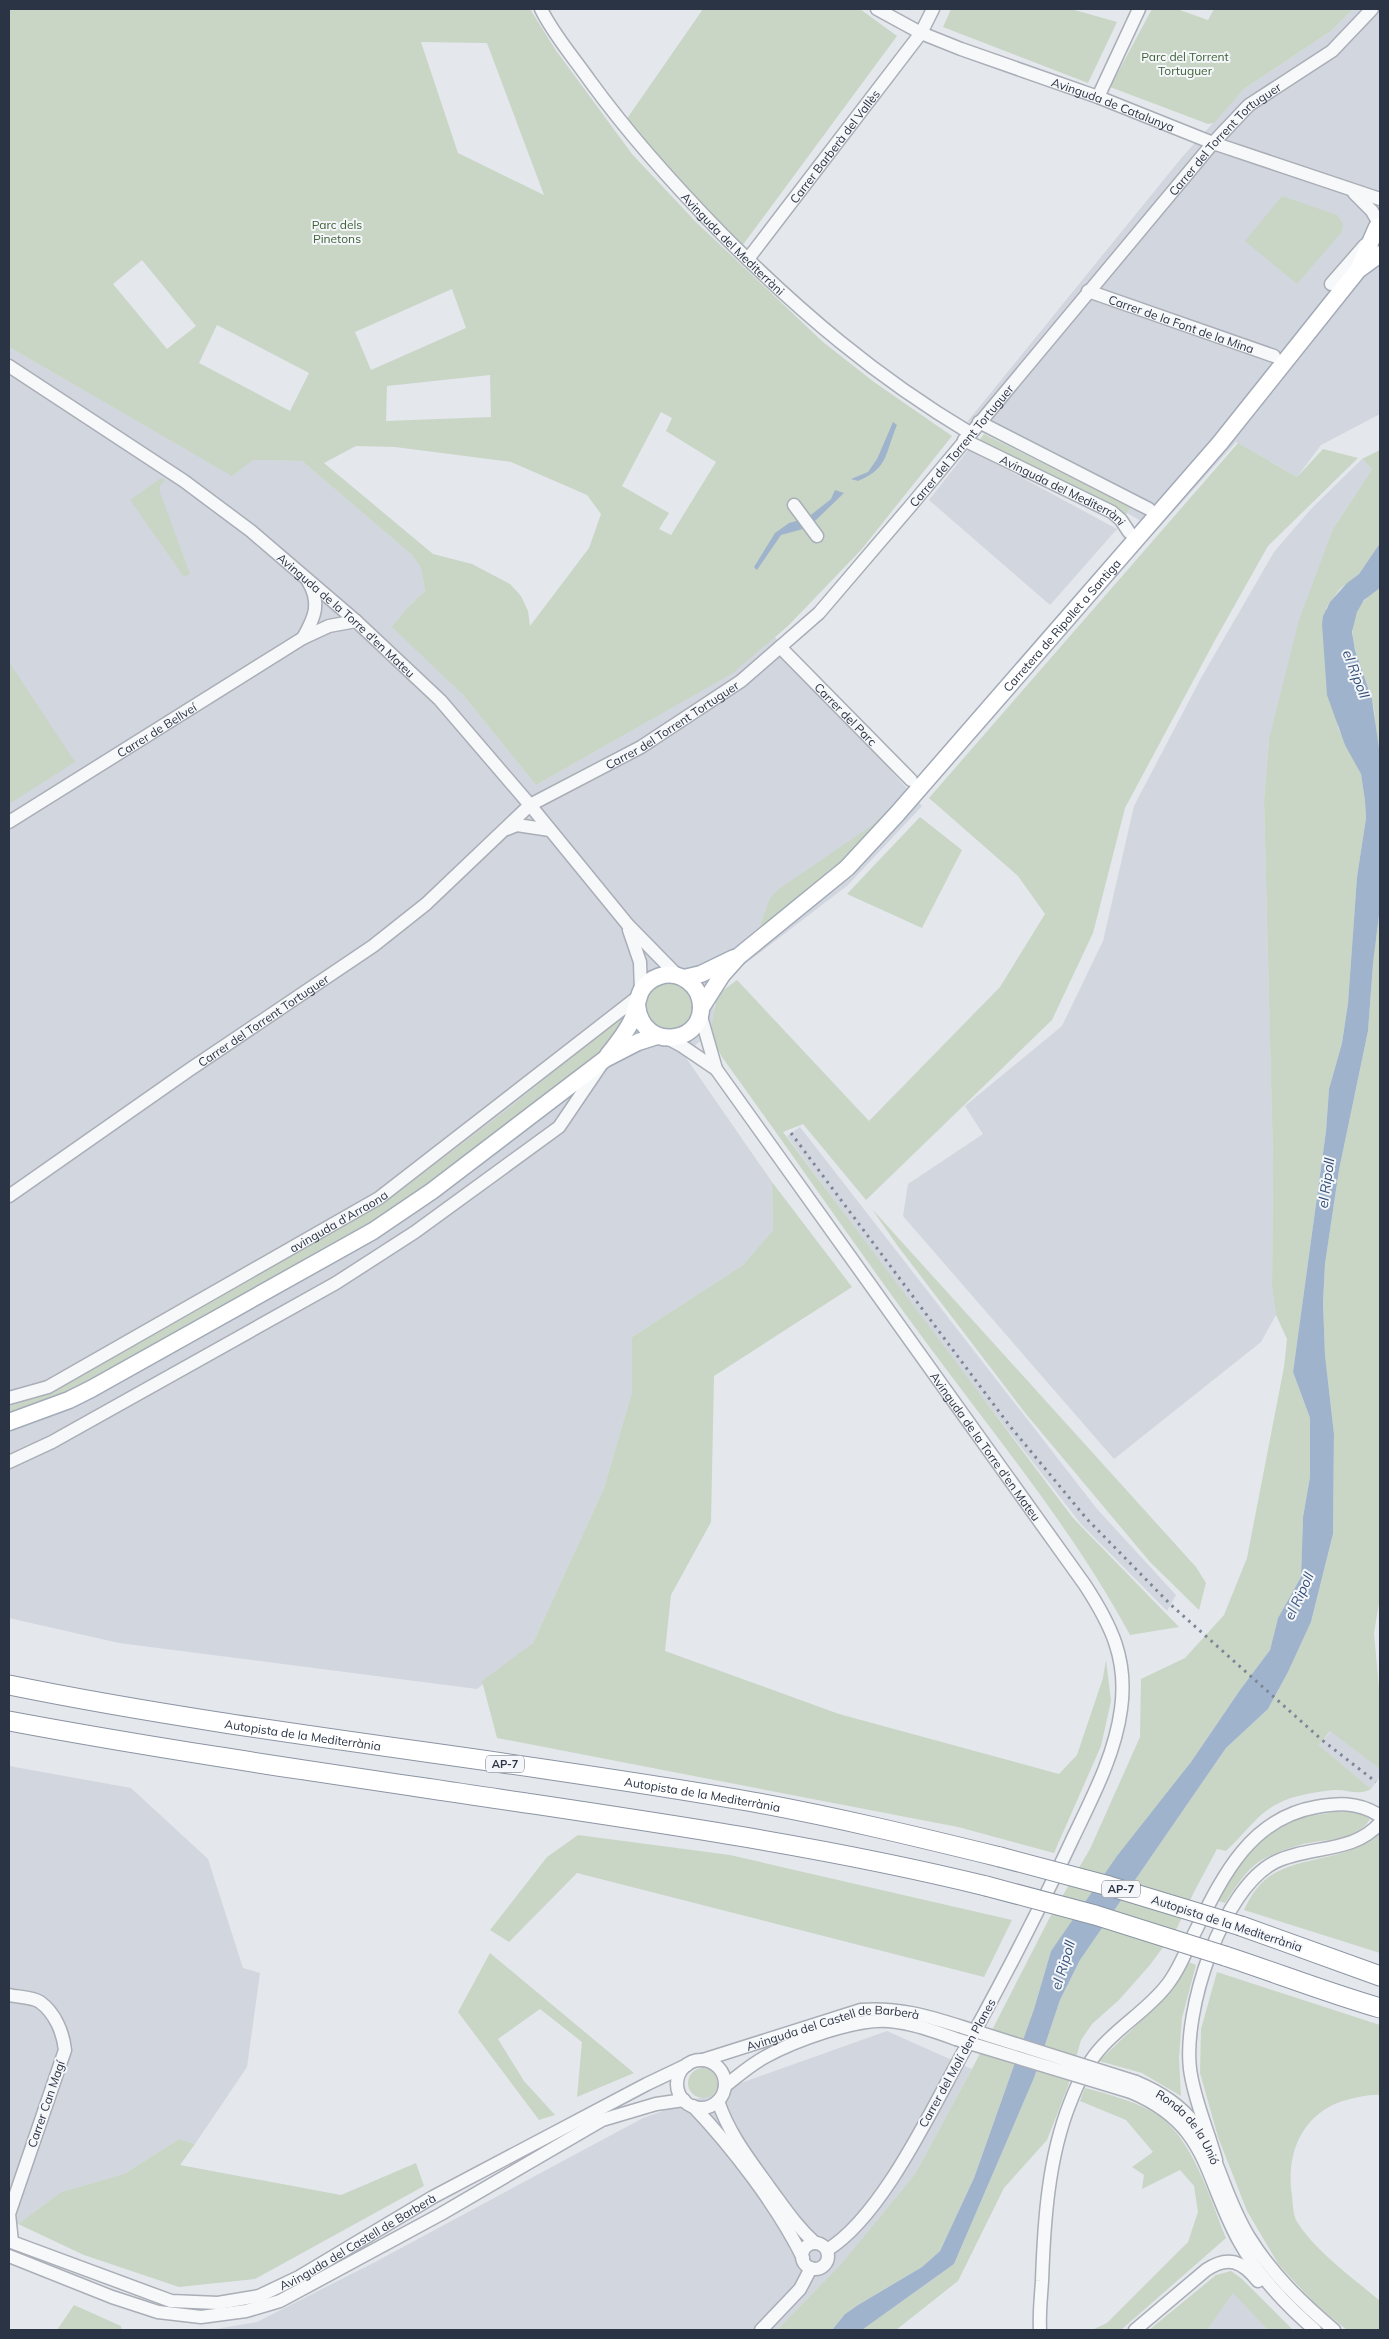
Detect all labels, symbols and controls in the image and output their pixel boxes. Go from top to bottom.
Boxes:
park label: Parc del Torrent Tortuguer [1141,49,1229,78]
street label: Avinguda de Catalunya [1050,74,1177,134]
street label: Carrer del Torrent Tortuguer [1165,79,1284,198]
street label: Carrer Barberà del Vallès [786,86,883,206]
street label: Avinguda del Mediterràni [678,189,788,298]
park label: Parc dels Pinetons [312,217,362,246]
street label: Carrer de la Font de la Mina [1107,291,1256,356]
street label: Carrer del Torrent Tortuguer [906,381,1017,510]
street label: Avinguda del Mediterràni [998,451,1130,528]
street label: Avinguda de la Torre d'en Mateu [274,549,418,680]
street label: Carretera de Ripollet a Santiga [1000,556,1123,694]
water label: el Ripoll [1339,647,1374,702]
street label: Carrer del Torrent Tortuguer [603,677,742,772]
street label: Carrer del Parc [812,679,880,749]
street label: Carrer de Bellveí [114,699,200,760]
street label: Carrer del Torrent Tortuguer [195,970,332,1069]
water label: el Ripoll [1314,1156,1339,1209]
street label: avinguda d'Arraona [287,1187,390,1255]
street label: Avinguda de la Torre d'en Mateu [927,1369,1044,1524]
water label: el Ripoll [1280,1569,1318,1623]
street label: Autopista de la Mediterrània [224,1716,382,1753]
road number: AP-7 [486,1756,524,1772]
street label: Autopista de la Mediterrània [623,1773,782,1814]
road number: AP-7 [1102,1880,1140,1898]
street label: Autopista de la Mediterrània [1150,1891,1304,1955]
water label: el Ripoll [1047,1938,1079,1992]
street label: Carrer del Molí den Planes [915,1996,999,2130]
street label: Avinguda del Castell de Barberà [744,2002,921,2053]
street label: Carrer Can Magí [24,2058,68,2149]
street label: Ronda de la Unió [1153,2086,1223,2167]
street label: Avinguda del Castell de Barberà [277,2190,438,2293]

